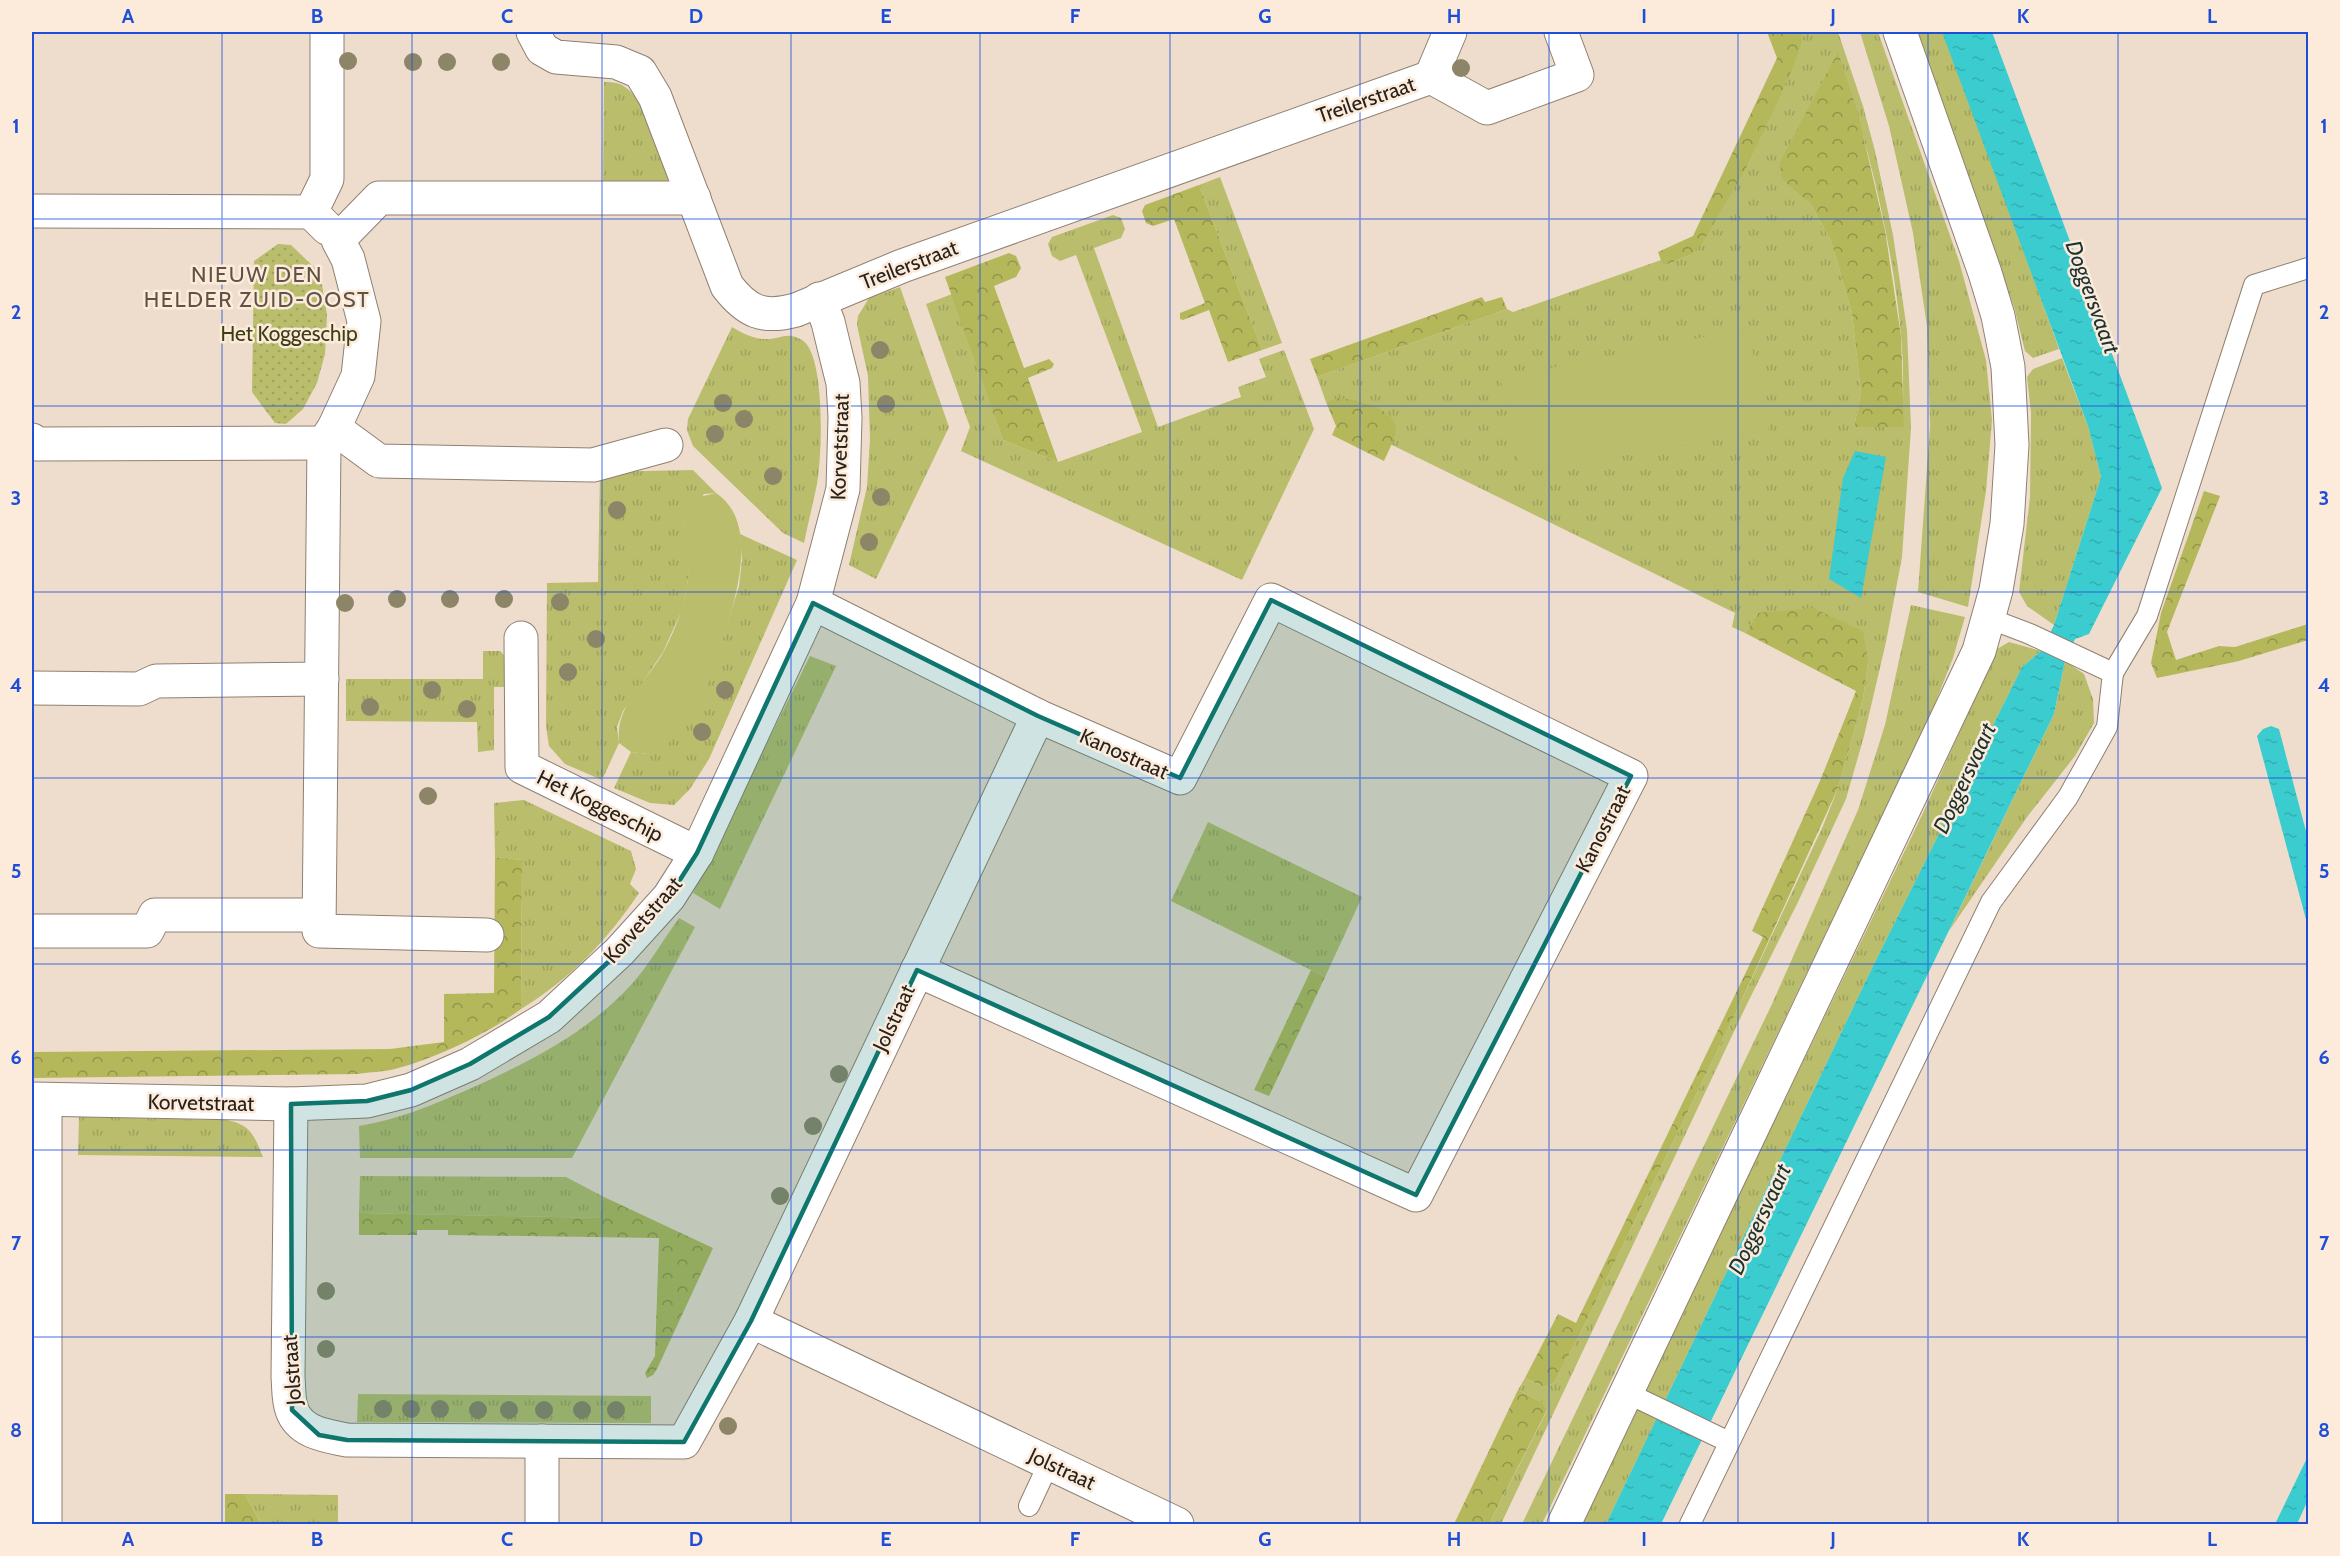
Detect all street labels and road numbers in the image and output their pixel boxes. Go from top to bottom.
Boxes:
street label: Treilerstraat [1313,71,1418,128]
street label: Treilerstraat [857,235,961,295]
street label: Korvetstraat [825,393,854,501]
street label: Kanostraat [1076,723,1172,784]
street label: Het Koggeschip [533,764,667,847]
street label: Kanostraat [1570,781,1635,877]
street label: Korvetstraat [598,871,687,968]
street label: Jolstraat [867,980,920,1056]
street label: Korvetstraat [147,1089,255,1116]
street label: Jolstraat [277,1334,307,1407]
street label: Jolstraat [1024,1442,1100,1495]

